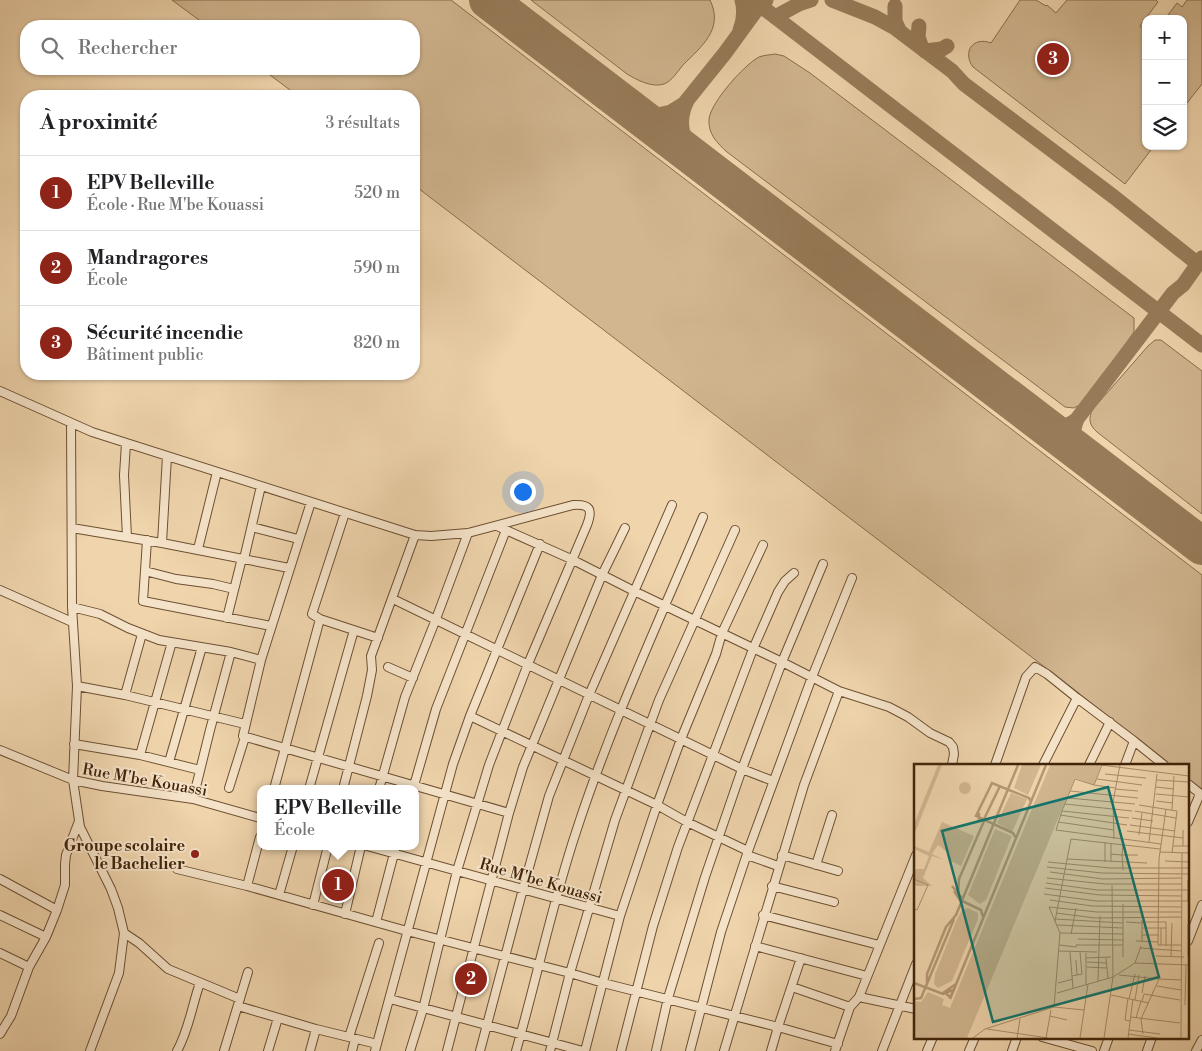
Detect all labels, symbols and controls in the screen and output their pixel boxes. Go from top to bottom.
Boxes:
map controls [1142,15,1187,150]
button: + [1142,15,1187,60]
search box [20,20,420,75]
icon: search [38,34,66,62]
text: Rechercher [78,36,177,60]
pin: 3 [1037,40,1069,78]
button: − [1142,60,1187,105]
button: layers [1142,105,1187,150]
text: À proximité [40,110,157,136]
text: 3 résultats [325,113,400,133]
text: EPV Belleville [87,171,215,195]
text: 1 [52,183,60,203]
text: 520 m [354,183,400,203]
text: École · Rue M'be Kouassi [87,195,264,215]
text: Mandragores [87,246,208,270]
text: 2 [51,258,61,278]
text: 590 m [354,258,400,278]
text: École [87,270,128,290]
text: Sécurité incendie [87,321,243,345]
text: 3 [51,333,61,353]
text: 820 m [353,333,400,353]
text: Bâtiment public [87,345,203,365]
your location [510,479,536,505]
street label: Rue M'be Kouassi [81,759,209,801]
inset map [914,764,1190,1038]
popup [257,785,419,850]
text: EPV Belleville [274,796,402,820]
text: École [274,820,315,840]
place label: Groupe scolaire le Bachelier [64,836,185,874]
marker: Groupe scolaire le Bachelier [189,848,201,860]
street label: Rue M'be Kouassi [477,854,604,908]
pin: 1 [322,866,354,904]
pin: 2 [455,960,487,998]

